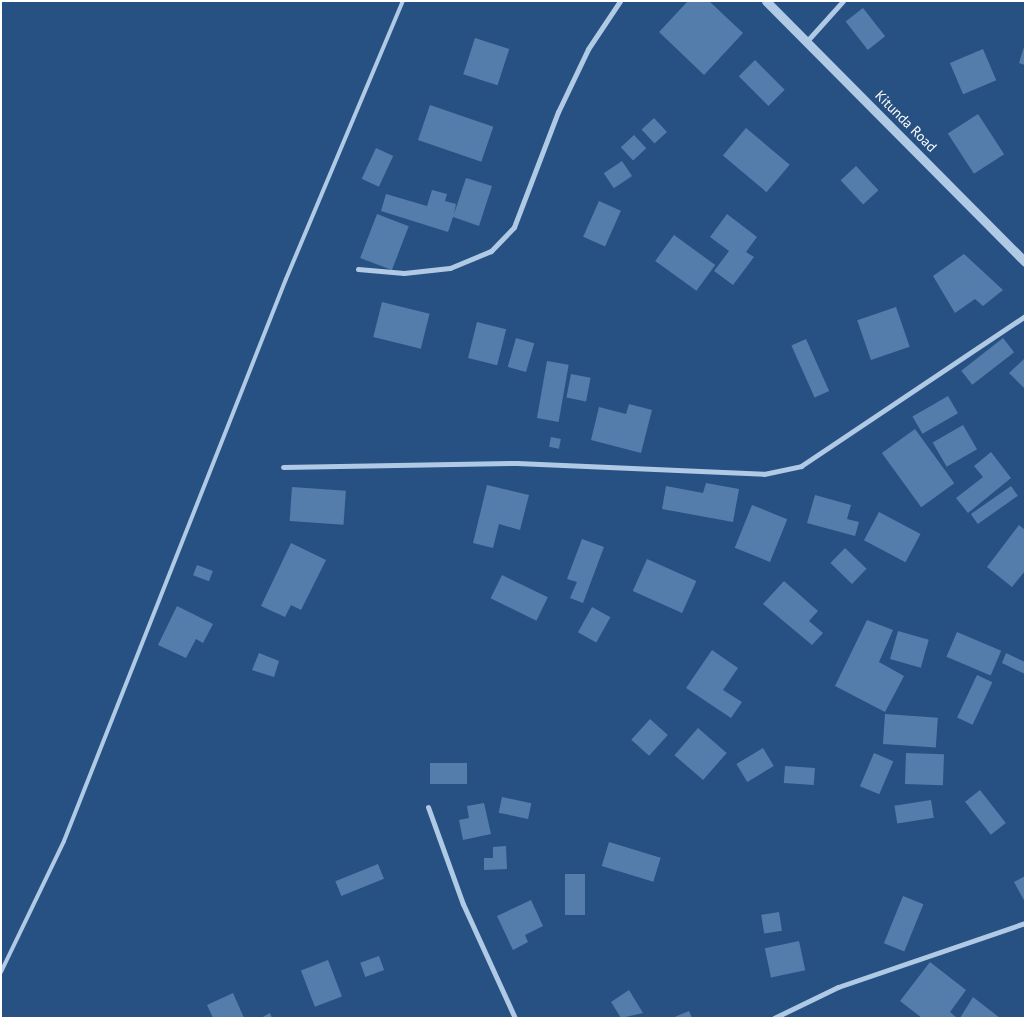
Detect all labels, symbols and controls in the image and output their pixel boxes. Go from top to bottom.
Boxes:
street label: Kitunda Road [872,87,940,155]

